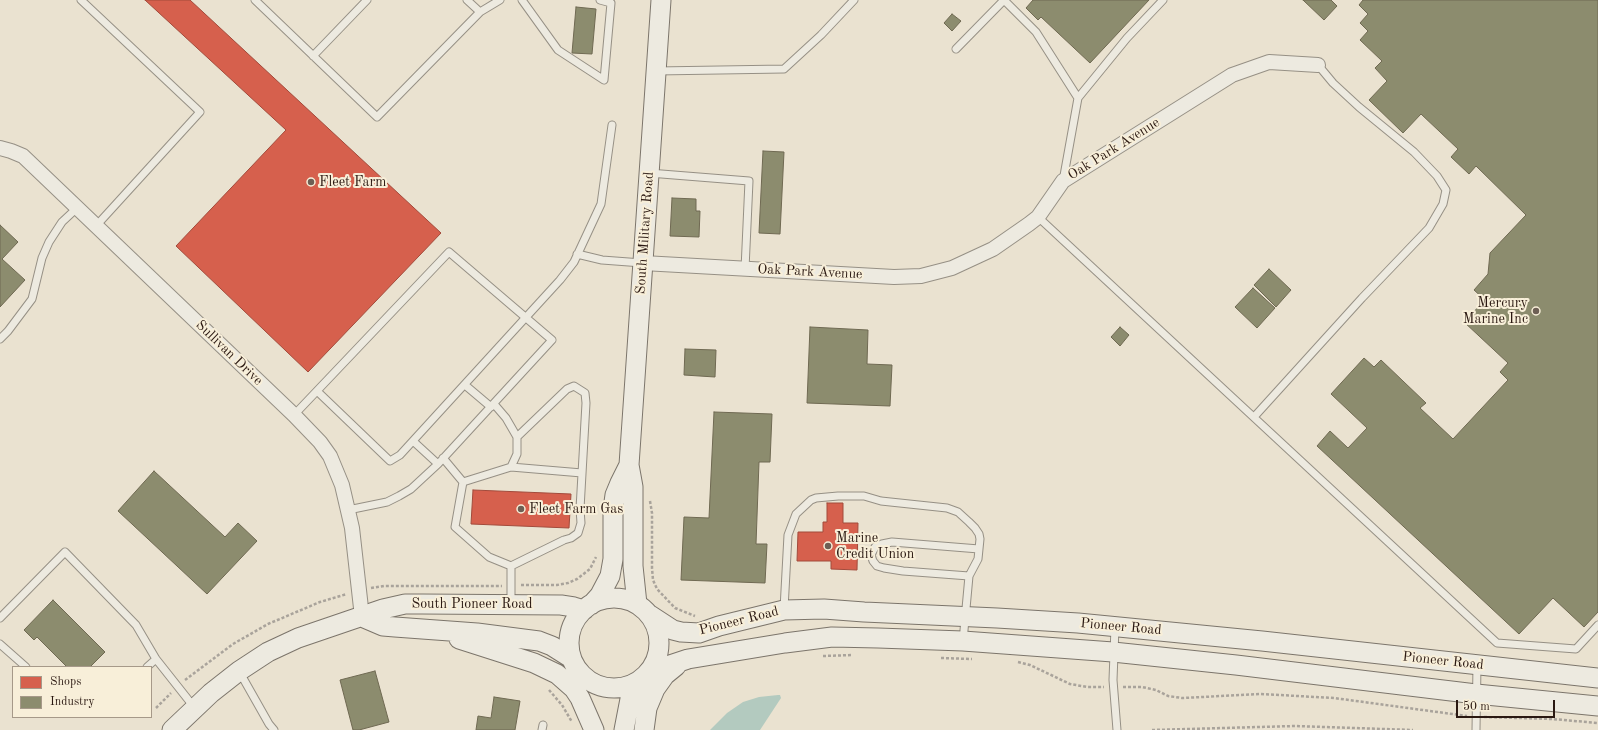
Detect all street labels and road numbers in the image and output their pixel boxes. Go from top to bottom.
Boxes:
street label: Oak Park Avenue [1065,114,1163,184]
street label: South Military Road [632,171,658,295]
street label: Oak Park Avenue [757,261,863,283]
street label: Sullivan Drive [192,317,266,389]
street label: South Pioneer Road [411,596,533,612]
street label: Pioneer Road [697,603,781,639]
street label: Pioneer Road [1080,615,1162,639]
street label: Pioneer Road [1402,648,1484,674]

